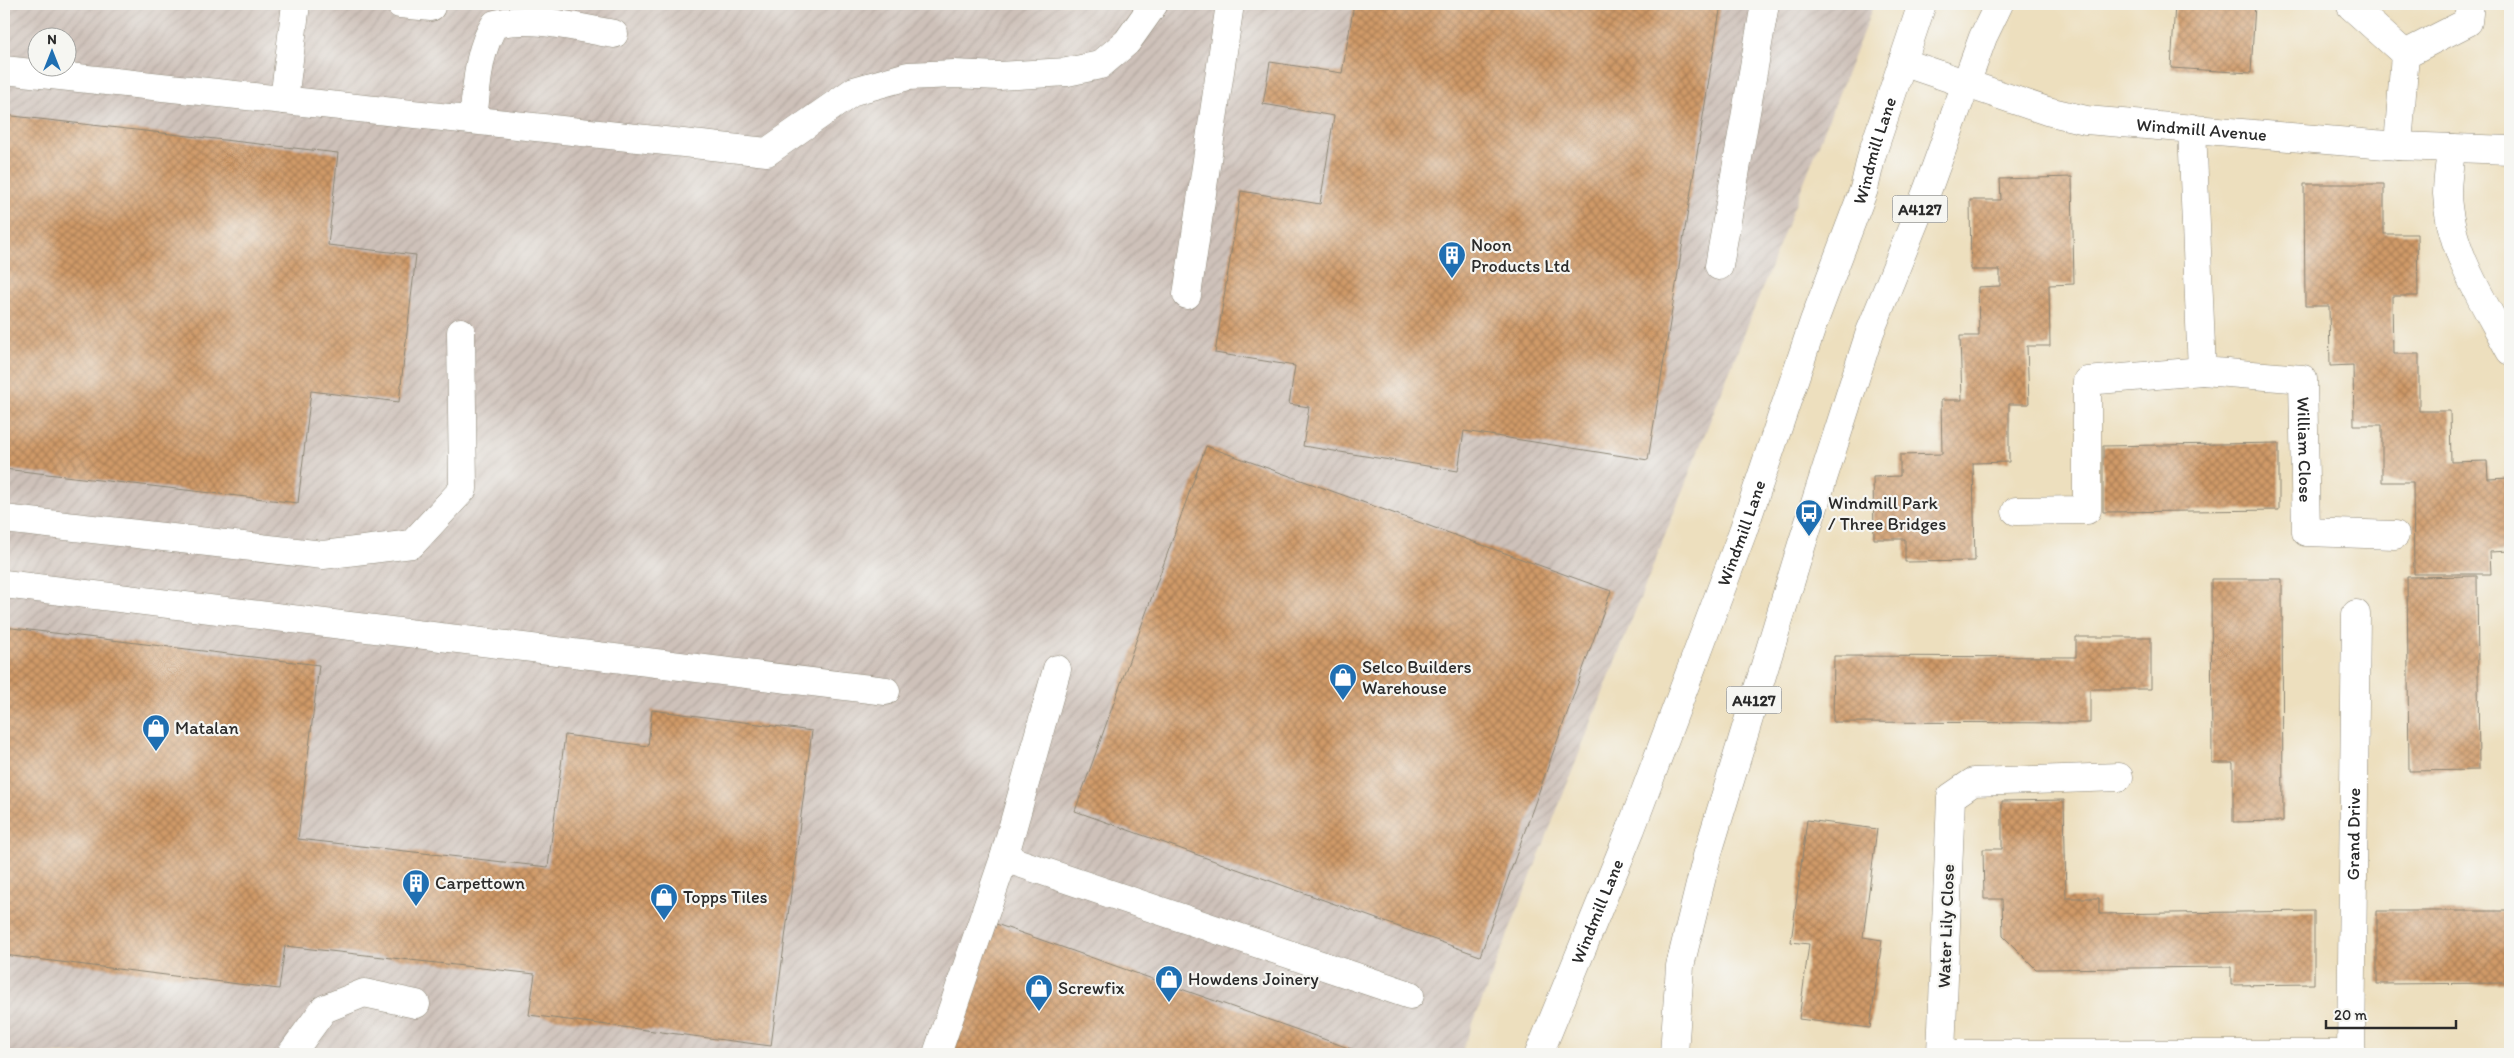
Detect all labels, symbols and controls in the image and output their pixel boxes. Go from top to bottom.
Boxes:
north arrow [28,28,78,78]
text: N [47,31,57,48]
street label: Windmill Lane [1848,94,1901,208]
street label: Windmill Avenue [2135,113,2268,146]
road number: A4127 [1892,195,1948,222]
place label: Noon Products Ltd [1471,234,1570,277]
building icon: Noon Products Ltd [1437,240,1467,279]
street label: William Close [2292,396,2316,503]
street label: Windmill Lane [1712,477,1770,589]
place label: Windmill Park / Three Bridges [1828,492,1946,535]
bus stop icon: Windmill Park / Three Bridges [1794,498,1824,537]
place label: Selco Builders Warehouse [1362,656,1472,699]
shop icon: Selco Builders Warehouse [1328,662,1358,701]
road number: A4127 [1726,686,1782,714]
shop icon: Matalan [141,713,171,752]
place label: Matalan [175,717,239,739]
street label: Grand Drive [2342,788,2365,880]
street label: Windmill Lane [1566,856,1628,967]
street label: Water Lily Close [1933,864,1959,988]
building icon: Carpettown [401,868,431,907]
place label: Carpettown [435,872,525,894]
shop icon: Topps Tiles [649,882,679,921]
place label: Topps Tiles [683,886,768,908]
shop icon: Howdens Joinery [1154,964,1184,1003]
place label: Howdens Joinery [1188,968,1319,990]
shop icon: Screwfix [1024,973,1054,1012]
place label: Screwfix [1058,977,1125,999]
scale bar [2326,998,2456,1030]
text: 20 m [2334,1006,2368,1024]

